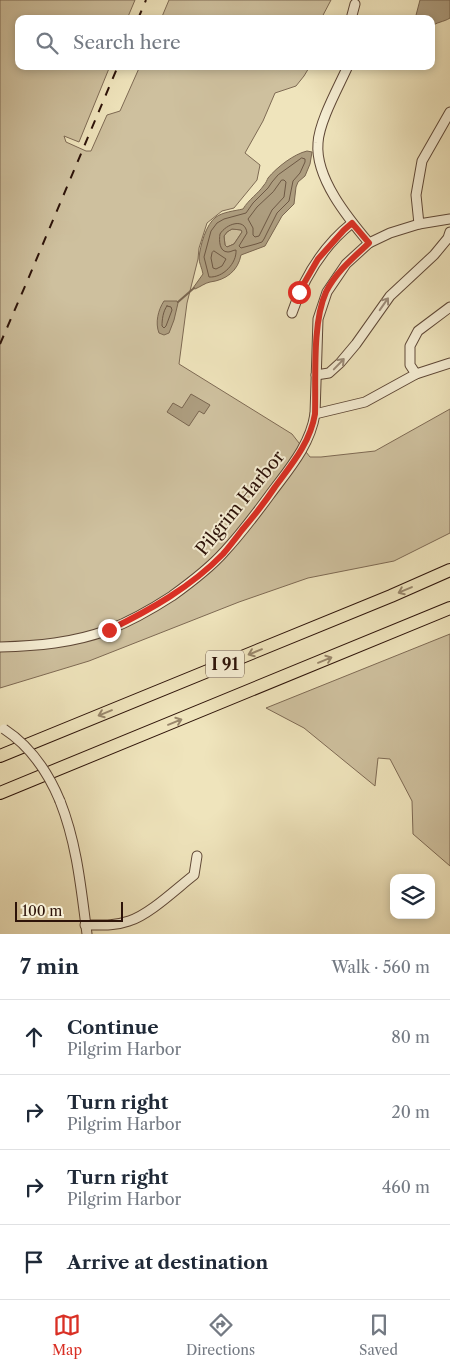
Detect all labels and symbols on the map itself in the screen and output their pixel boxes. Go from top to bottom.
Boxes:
route start [288,281,311,304]
one-way arrow [379,297,389,311]
one-way arrow [333,358,345,370]
street label: Pilgrim Harbor [191,446,289,560]
one-way arrow [398,586,413,595]
route end [98,619,121,642]
one-way arrow [248,647,263,657]
road number: I 91 [206,651,244,678]
one-way arrow [317,655,332,664]
one-way arrow [98,709,113,719]
one-way arrow [167,716,182,726]
scale bar [15,899,122,922]

